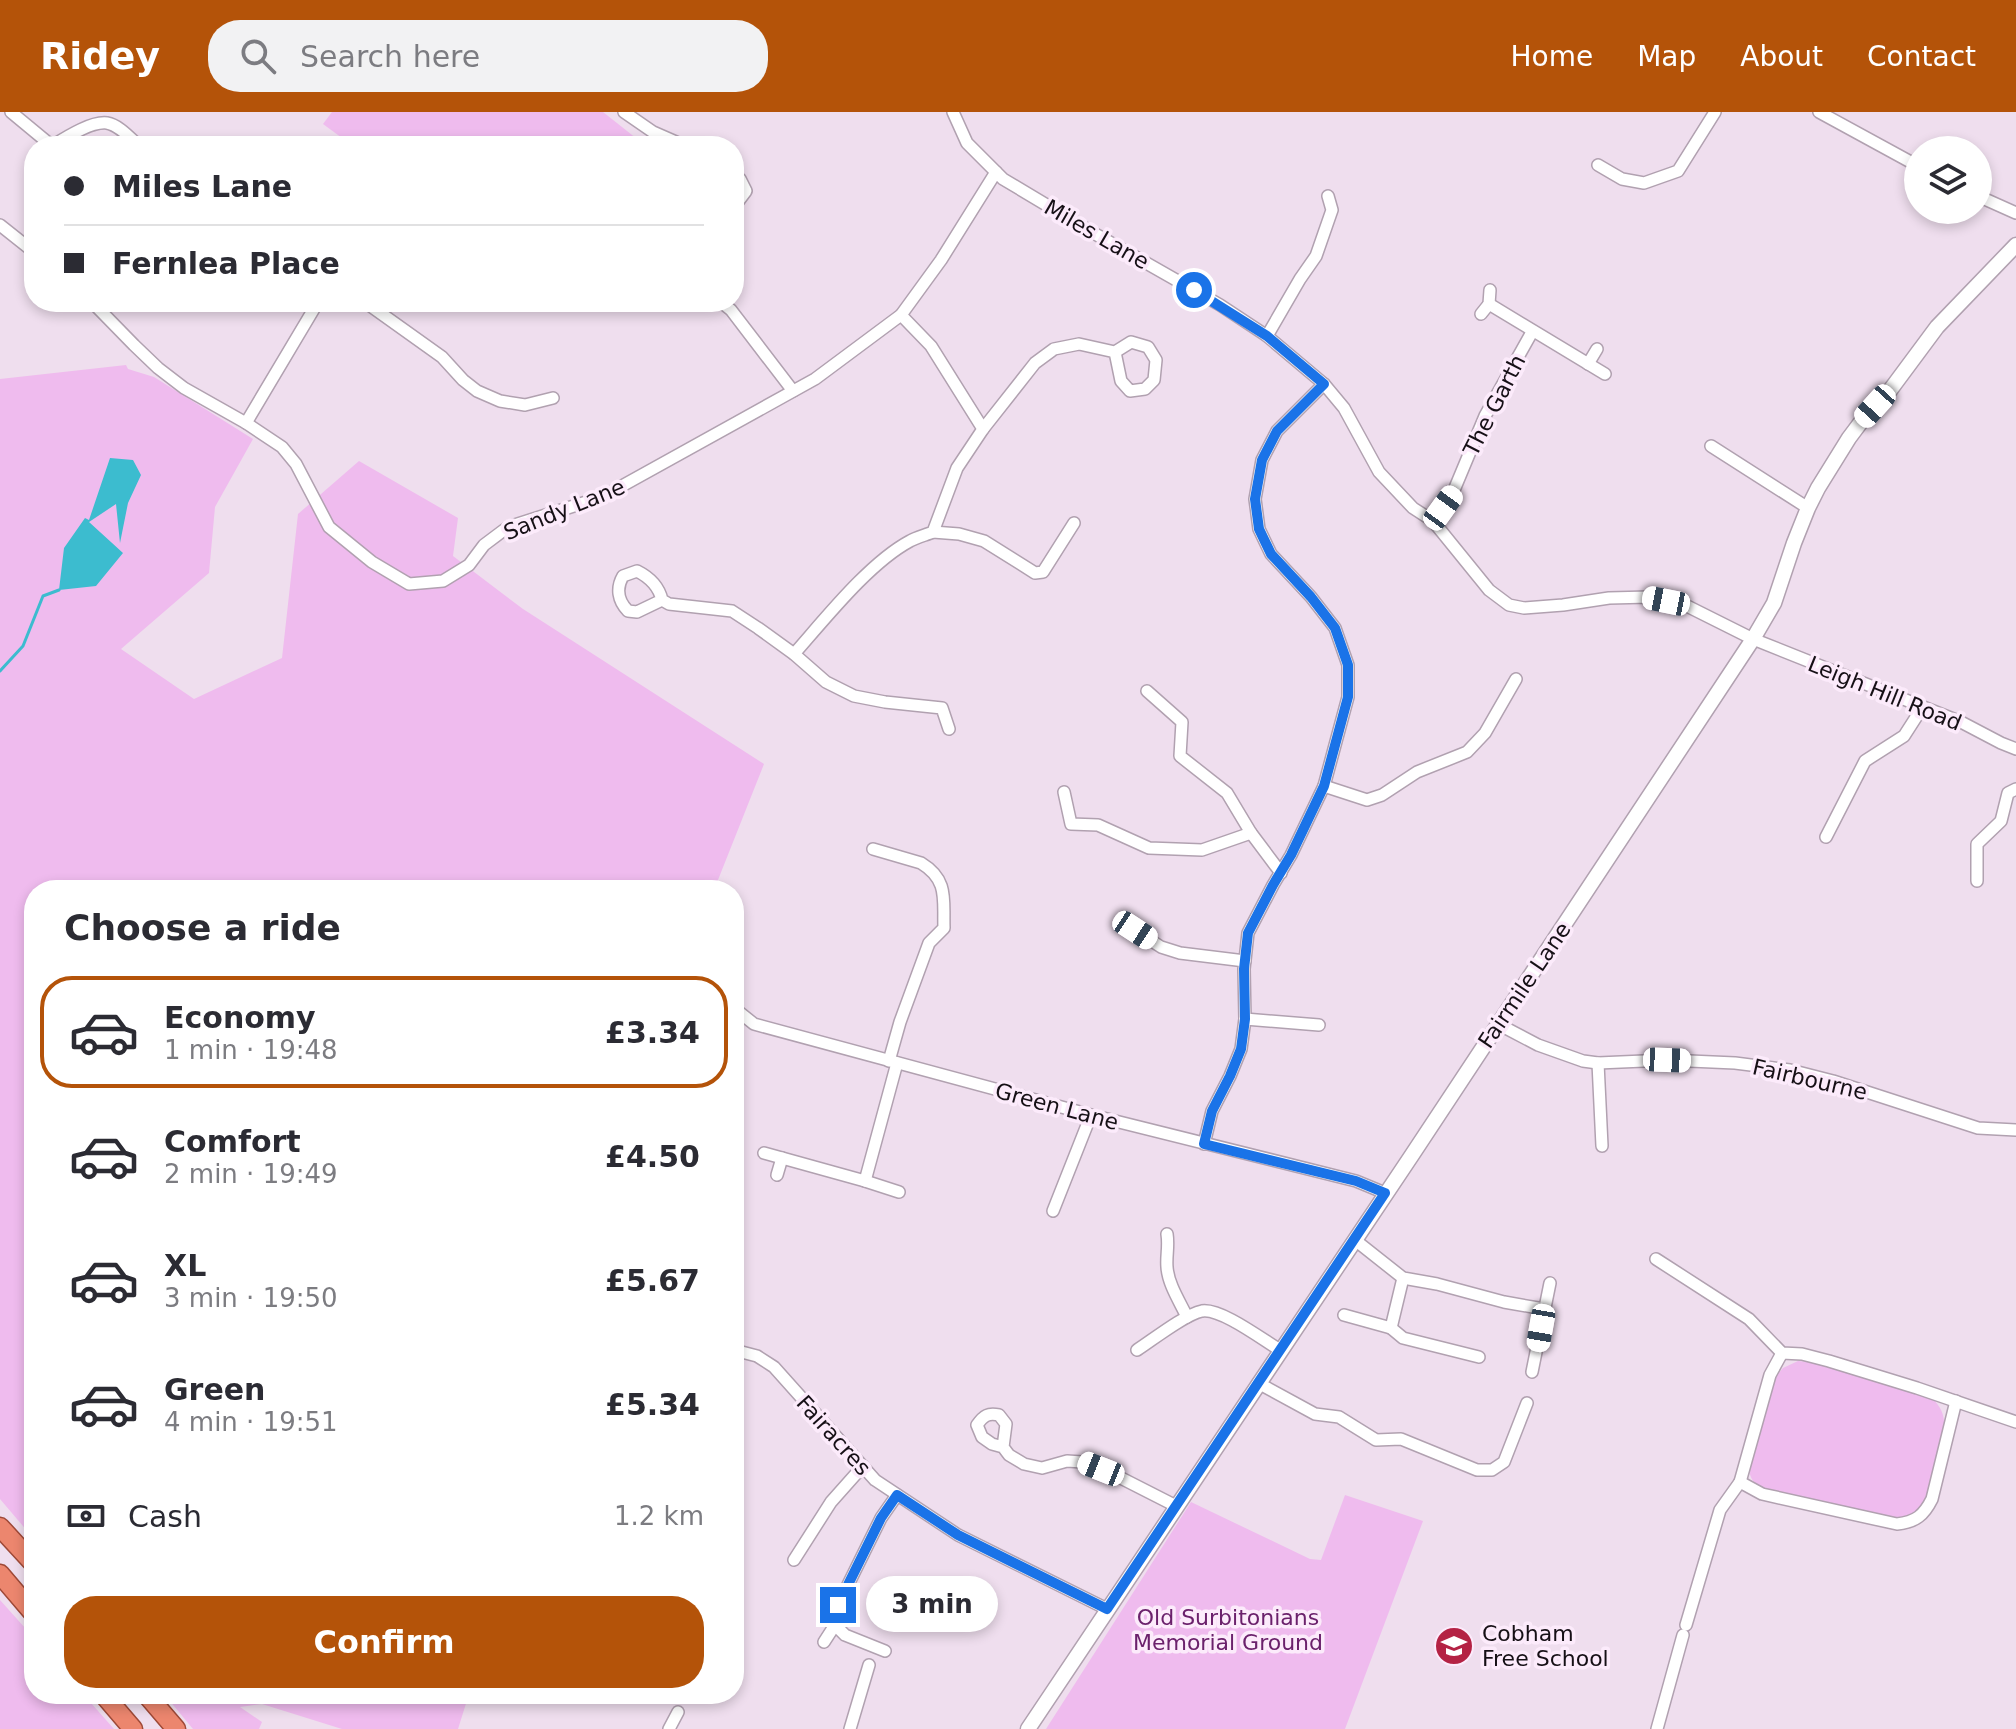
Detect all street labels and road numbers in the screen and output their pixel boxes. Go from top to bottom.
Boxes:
street label: Miles Lane [1040,195,1153,274]
street label: The Garth [1458,351,1531,461]
street label: Sandy Lane [500,474,628,545]
street label: Leigh Hill Road [1804,651,1965,736]
street label: Fairmile Lane [1473,918,1576,1053]
street label: Fairbourne [1750,1054,1870,1105]
street label: Green Lane [992,1078,1121,1135]
street label: Fairacres [791,1390,876,1480]

